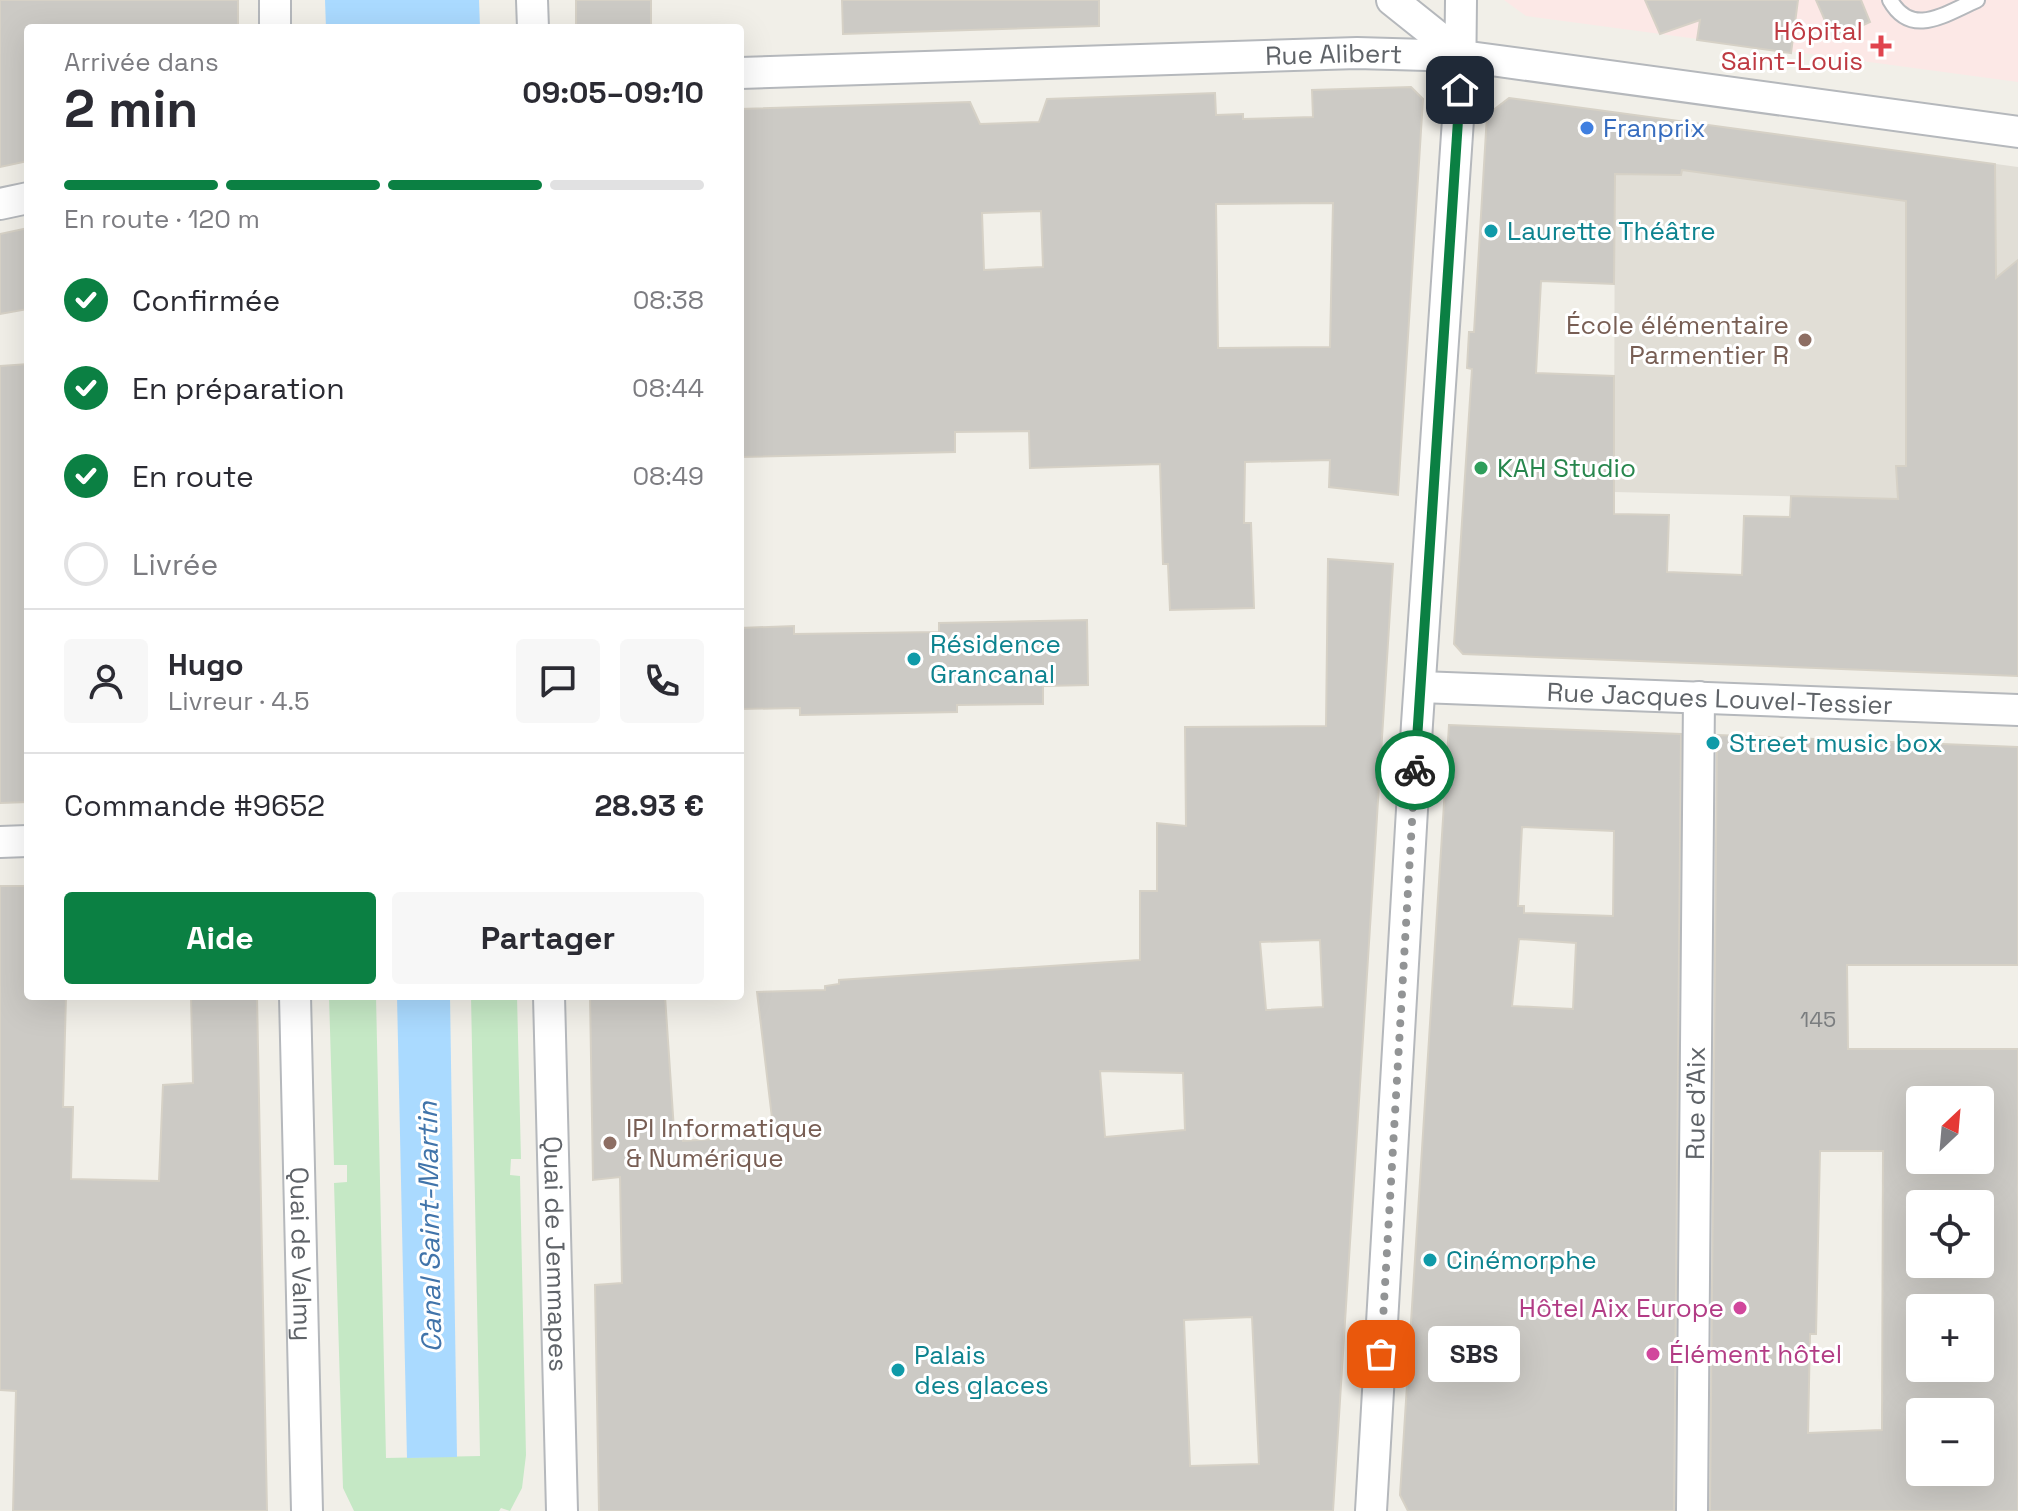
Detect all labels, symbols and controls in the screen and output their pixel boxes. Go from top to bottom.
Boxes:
place label: Hôpital Saint-Louis [1721,14,1863,78]
marker: Hôpital Saint-Louis [1870,35,1892,57]
street label: Rue Alibert [1265,36,1403,73]
text: Arrivée dans [64,45,219,79]
pin [1426,56,1494,124]
icon: home [1438,68,1482,112]
text: 09:05–09:10 [522,73,704,112]
text: 2 min [64,76,198,142]
place label: Franprix [1603,111,1706,145]
marker: Franprix [1578,119,1596,137]
text: En route · 120 m [64,202,260,236]
place label: Laurette Théâtre [1507,214,1716,248]
marker: Laurette Théâtre [1482,222,1500,240]
icon: check [64,278,108,322]
text: Confirmée [132,281,280,320]
text: 08:38 [633,283,704,317]
place label: École élémentaire Parmentier R [1566,308,1789,372]
marker: École élémentaire Parmentier R [1796,331,1814,349]
icon: check [64,366,108,410]
text: En préparation [132,369,345,408]
text: 08:44 [632,371,704,405]
place label: KAH Studio [1497,451,1636,485]
icon: check [64,454,108,498]
text: En route [132,457,254,496]
text: 08:49 [632,459,704,493]
marker: KAH Studio [1472,459,1490,477]
text: Livrée [132,545,218,584]
place label: Résidence Grancanal [930,627,1061,691]
button: person [64,639,148,723]
button: chat [516,639,600,723]
button: phone [620,639,704,723]
text: Hugo [168,645,244,684]
marker: Résidence Grancanal [905,650,923,668]
street label: Rue Jacques Louvel-Tessier [1546,675,1893,722]
text: Livreur · 4.5 [168,684,310,718]
place label: Street music box [1729,726,1943,760]
courier [1375,730,1455,810]
marker: Street music box [1704,734,1722,752]
icon: bike [1393,748,1437,792]
text: Commande #9652 [64,786,325,825]
text: 28.93 € [595,786,704,825]
button: Aide [64,892,376,984]
button: Partager [392,892,704,984]
house number: 145 [1800,1005,1836,1033]
street label: Rue d'Aix [1678,1046,1713,1160]
north arrow [1906,1086,1994,1174]
map controls [1906,1086,1994,1486]
water label: Canal Saint-Martin [409,1100,449,1353]
place label: IPI Informatique & Numérique [626,1111,823,1175]
marker: IPI Informatique & Numérique [601,1134,619,1152]
street label: Quai de Jemmapes [536,1136,575,1372]
street label: Quai de Valmy [282,1166,320,1342]
button: locate [1906,1190,1994,1278]
place label: Cinémorphe [1446,1243,1597,1277]
marker: Cinémorphe [1421,1251,1439,1269]
place label: Hôtel Aix Europe [1519,1291,1724,1325]
button: + [1906,1294,1994,1382]
marker: Hôtel Aix Europe [1731,1299,1749,1317]
pin [1347,1320,1415,1388]
callout: SBS [1429,1326,1521,1382]
icon: bag [1359,1332,1403,1376]
text: SBS [1450,1337,1498,1371]
place label: Élément hôtel [1669,1337,1842,1371]
place label: Palais des glaces [914,1338,1049,1402]
marker: Élément hôtel [1644,1345,1662,1363]
marker: Palais des glaces [889,1361,907,1379]
button: − [1906,1398,1994,1486]

